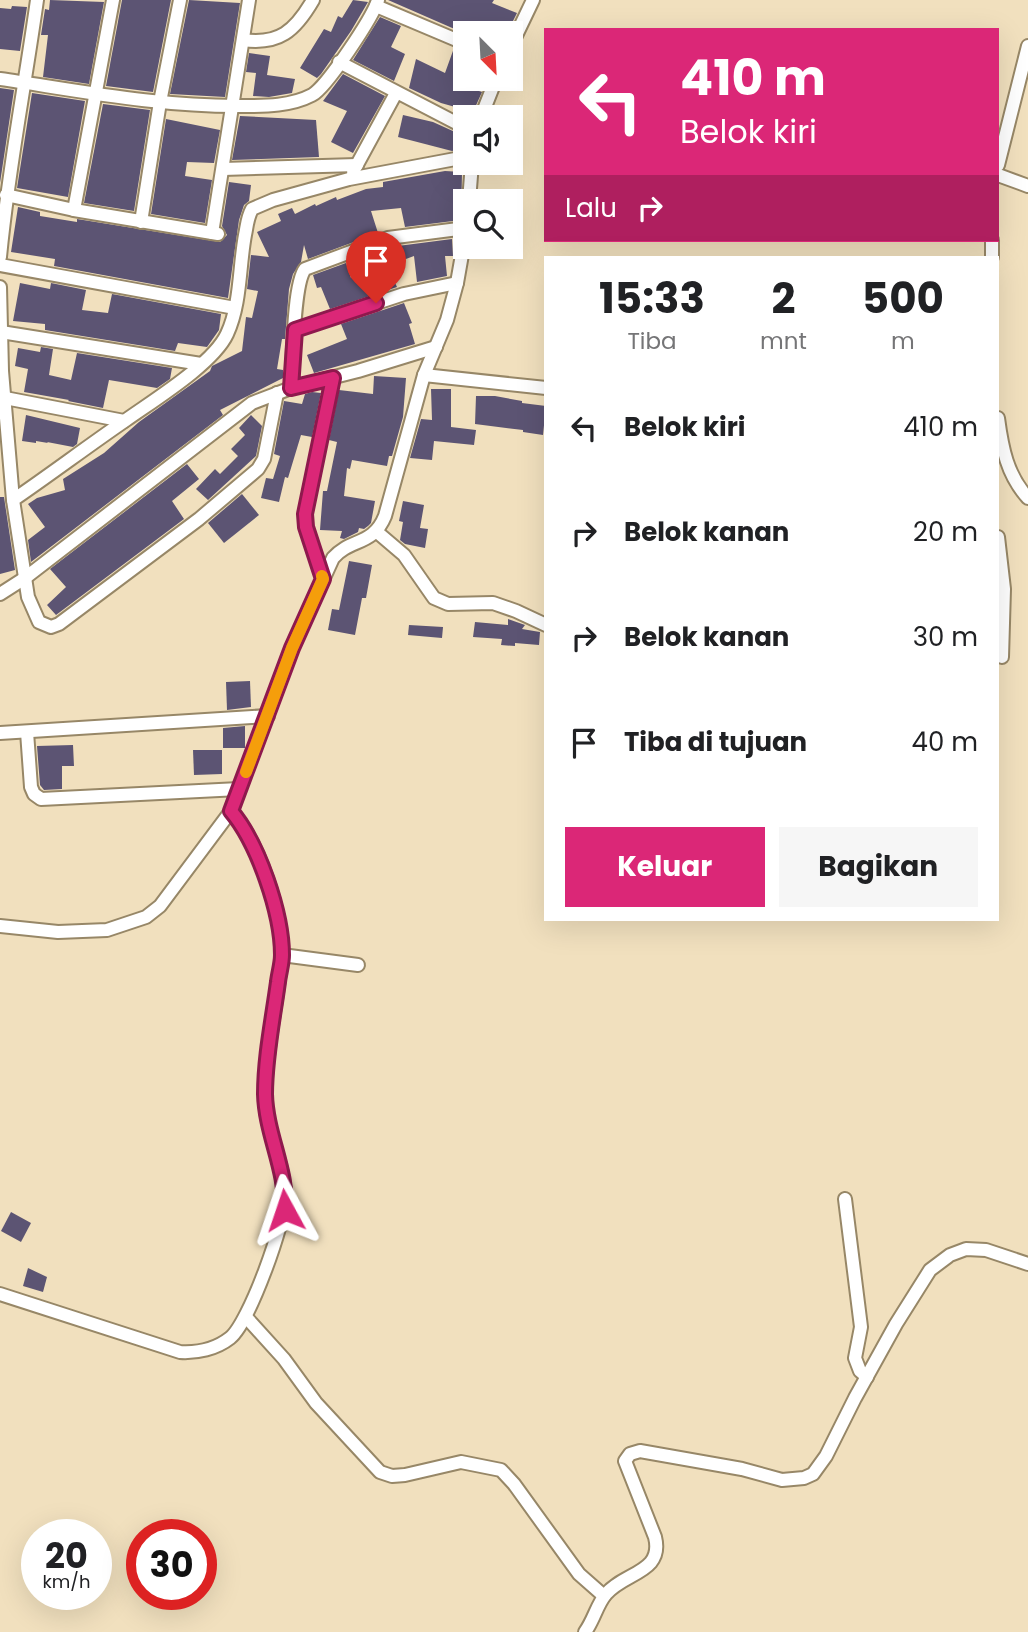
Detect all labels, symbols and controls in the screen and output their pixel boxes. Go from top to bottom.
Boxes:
north arrow [453,21,523,91]
map controls [453,21,523,259]
text: 410 m [680,44,826,112]
icon: left [565,56,656,147]
button: sound [453,105,523,175]
text: Belok kiri [680,109,817,154]
button: search [453,189,523,259]
icon: right [631,189,669,227]
text: Lalu [565,190,617,226]
pin [346,231,406,303]
icon: arrive [357,242,395,280]
text: 15:33 [599,269,705,328]
text: 2 [771,269,795,328]
text: 500 [862,269,944,328]
text: Tiba [627,325,677,357]
text: mnt [760,325,807,357]
text: m [891,325,915,357]
icon: left [565,409,603,447]
text: Belok kiri [624,409,746,445]
text: 410 m [903,409,978,445]
icon: right [565,514,603,552]
text: Belok kanan [624,514,789,550]
text: 20 m [913,514,978,550]
icon: right [565,619,603,657]
text: Belok kanan [624,619,789,655]
text: 30 m [913,619,978,655]
icon: arrive [565,724,603,762]
text: Tiba di tujuan [624,724,807,760]
text: 40 m [912,724,978,760]
button: Keluar [565,827,765,907]
button: Bagikan [779,827,978,907]
position arrow [248,1173,322,1247]
speed limit sign: 30 [126,1519,217,1610]
text: 20 [45,1531,88,1580]
text: km/h [43,1569,90,1594]

